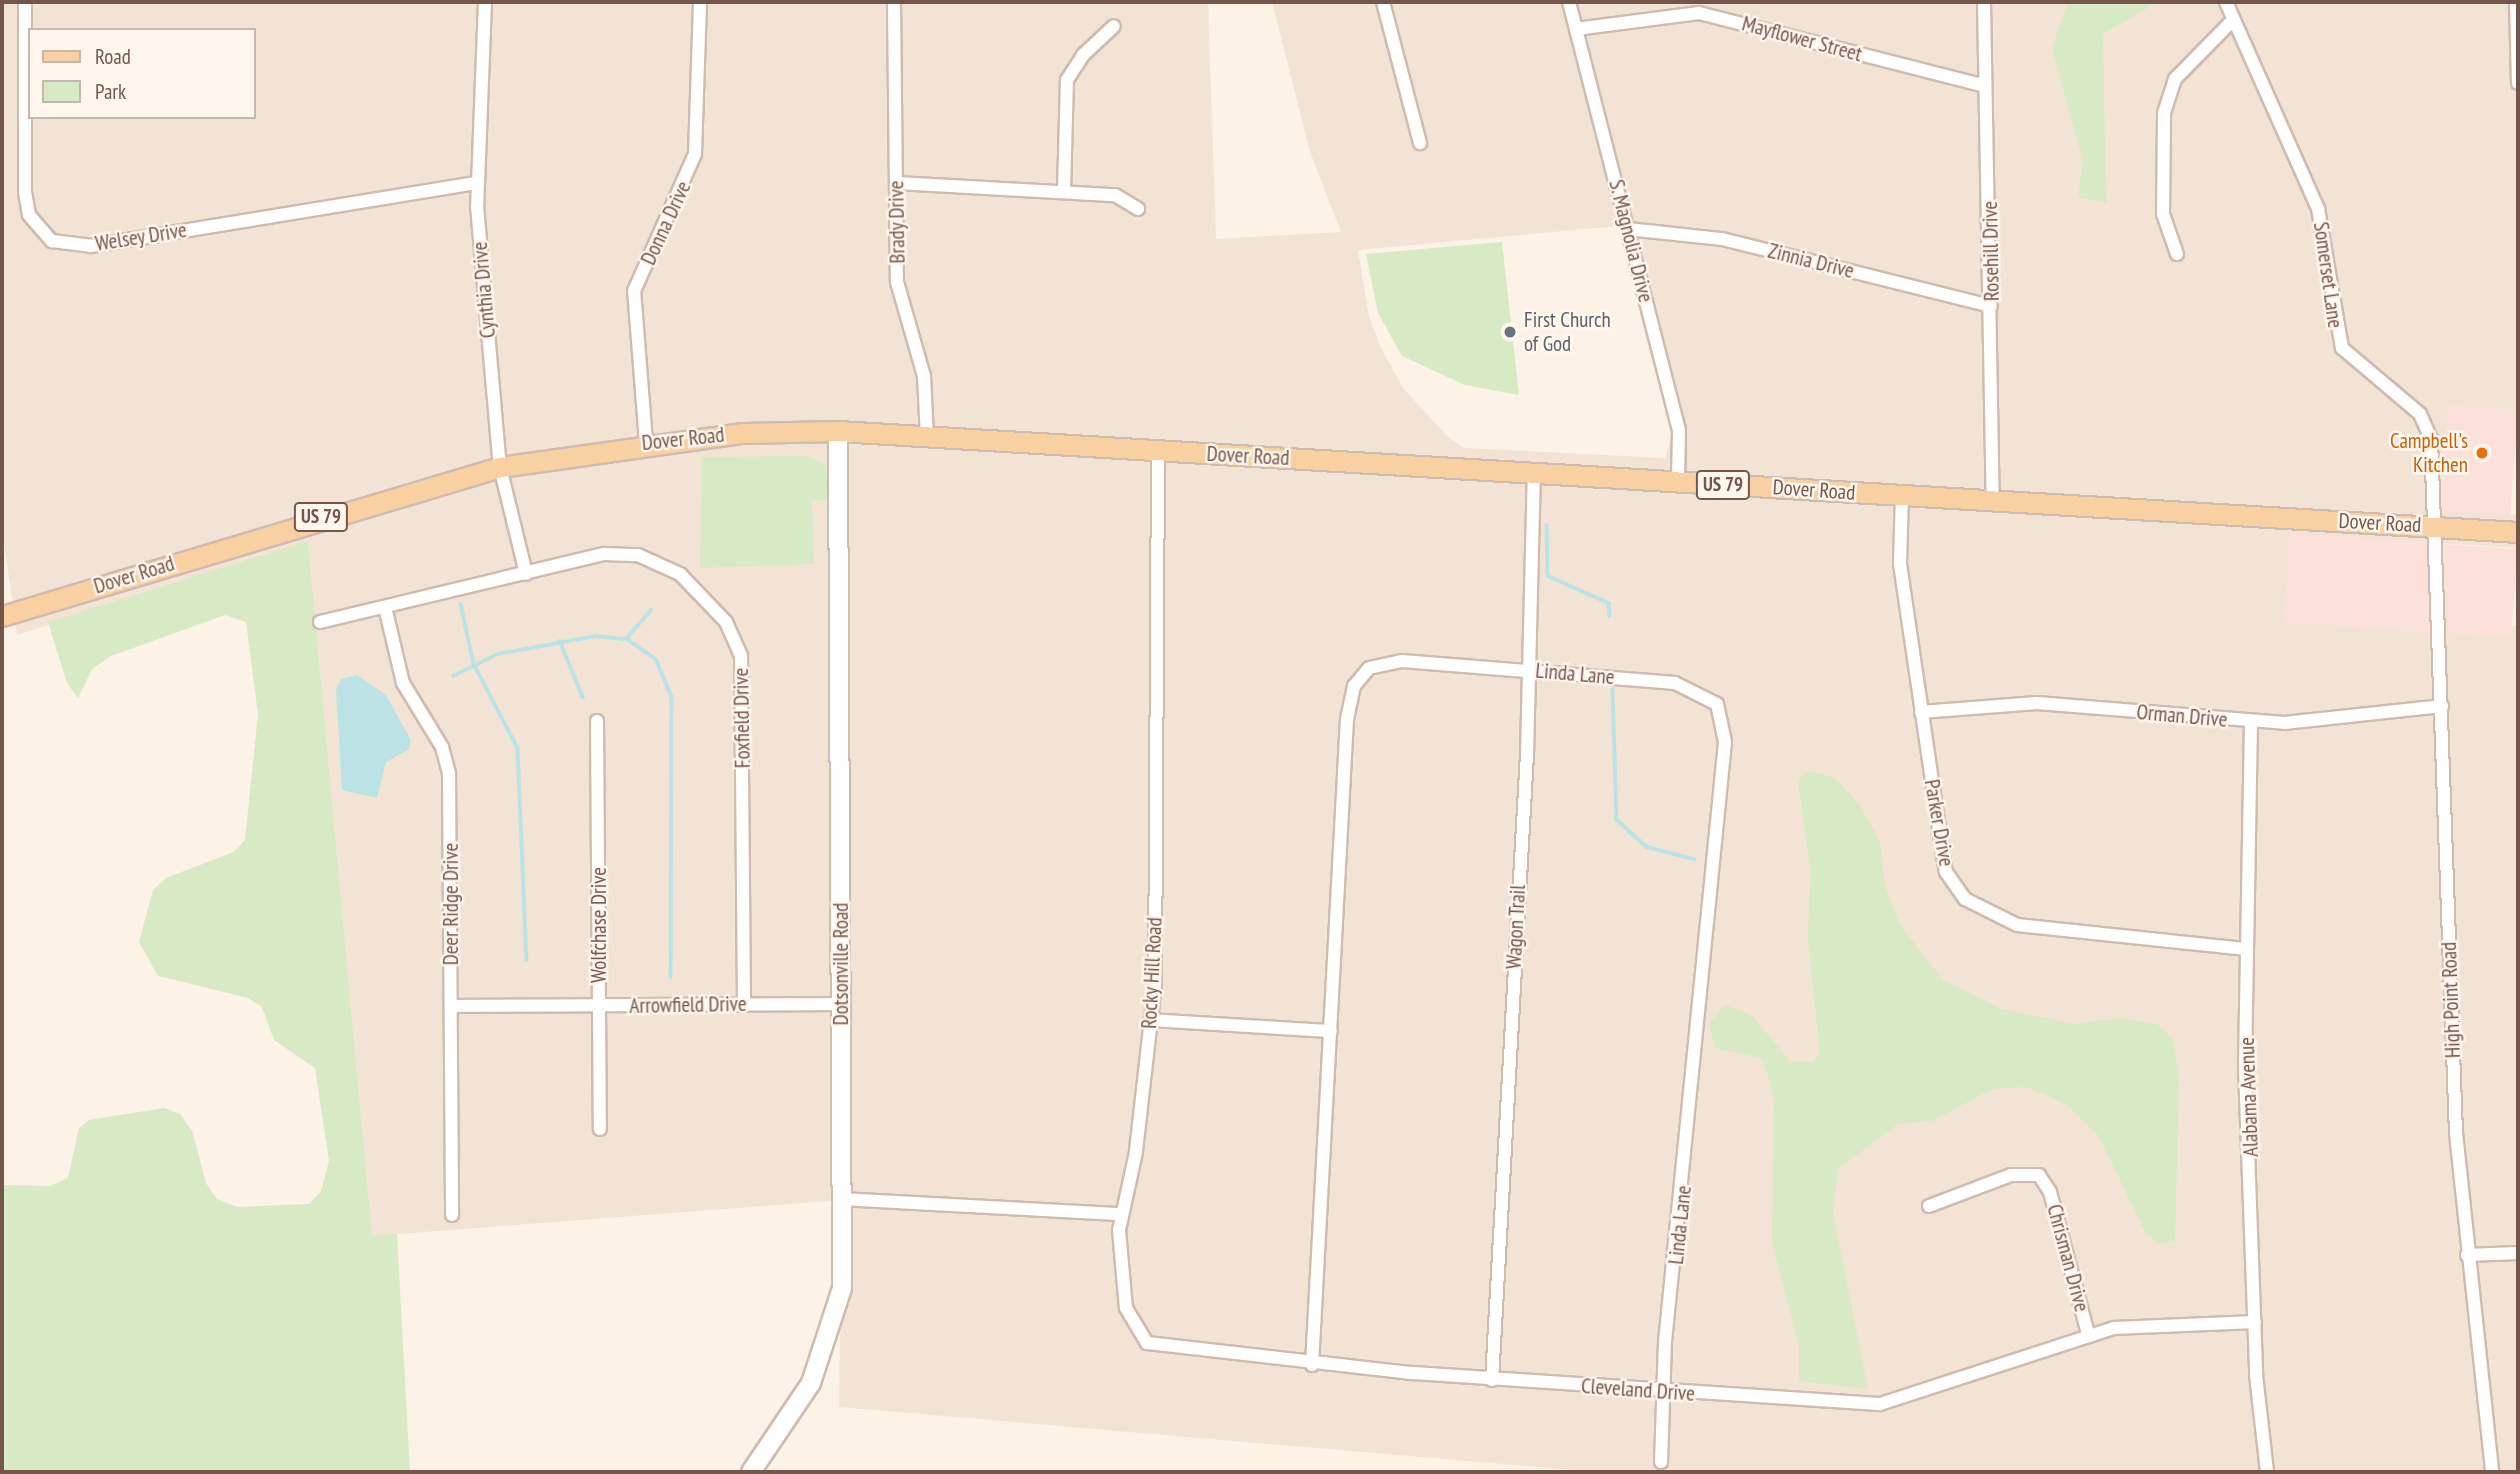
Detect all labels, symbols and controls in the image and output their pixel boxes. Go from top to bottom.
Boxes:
street label: Mayflower Street [1739,11,1865,67]
legend [28,28,256,119]
text: Road [95,43,131,70]
text: Park [95,78,126,105]
street label: S. Magnolia Drive [1603,176,1659,306]
street label: Donna Drive [636,177,696,269]
street label: Brady Drive [884,180,910,264]
street label: Rosehill Drive [1978,201,2004,301]
street label: Welsey Drive [93,217,189,257]
street label: Somerset Lane [2308,220,2348,330]
street label: Zinnia Drive [1765,238,1857,284]
street label: Cynthia Drive [467,241,501,339]
place label: First Church of God [1524,307,1611,357]
marker: First Church of God [1502,324,1518,340]
street label: Dover Road [641,422,725,456]
place label: Campbell's Kitchen [2390,428,2468,478]
street label: Dover Road [1206,441,1290,471]
marker: Campbell's Kitchen [2474,445,2490,461]
road number: US 79 [1695,470,1751,500]
street label: Dover Road [1772,475,1856,505]
road number: US 79 [293,502,349,532]
street label: Dover Road [2338,508,2422,538]
street label: Dover Road [91,551,177,599]
street label: Linda Lane [1534,658,1616,690]
street label: Foxfield Drive [729,668,755,768]
street label: Orman Drive [2135,699,2229,733]
street label: Parker Drive [1919,777,1959,869]
street label: Deer Ridge Drive [438,843,464,965]
street label: Wolfchase Drive [586,867,612,983]
street label: Wagon Trail [1501,884,1531,970]
street label: Dotsonville Road [828,903,854,1025]
street label: Rocky Hill Road [1136,916,1168,1030]
street label: High Point Road [2436,941,2466,1059]
street label: Arrowfield Drive [629,991,747,1019]
street label: Alabama Avenue [2234,1036,2264,1158]
street label: Linda Lane [1663,1184,1697,1266]
street label: Chrisman Drive [2042,1202,2094,1314]
street label: Cleveland Drive [1580,1373,1696,1407]

